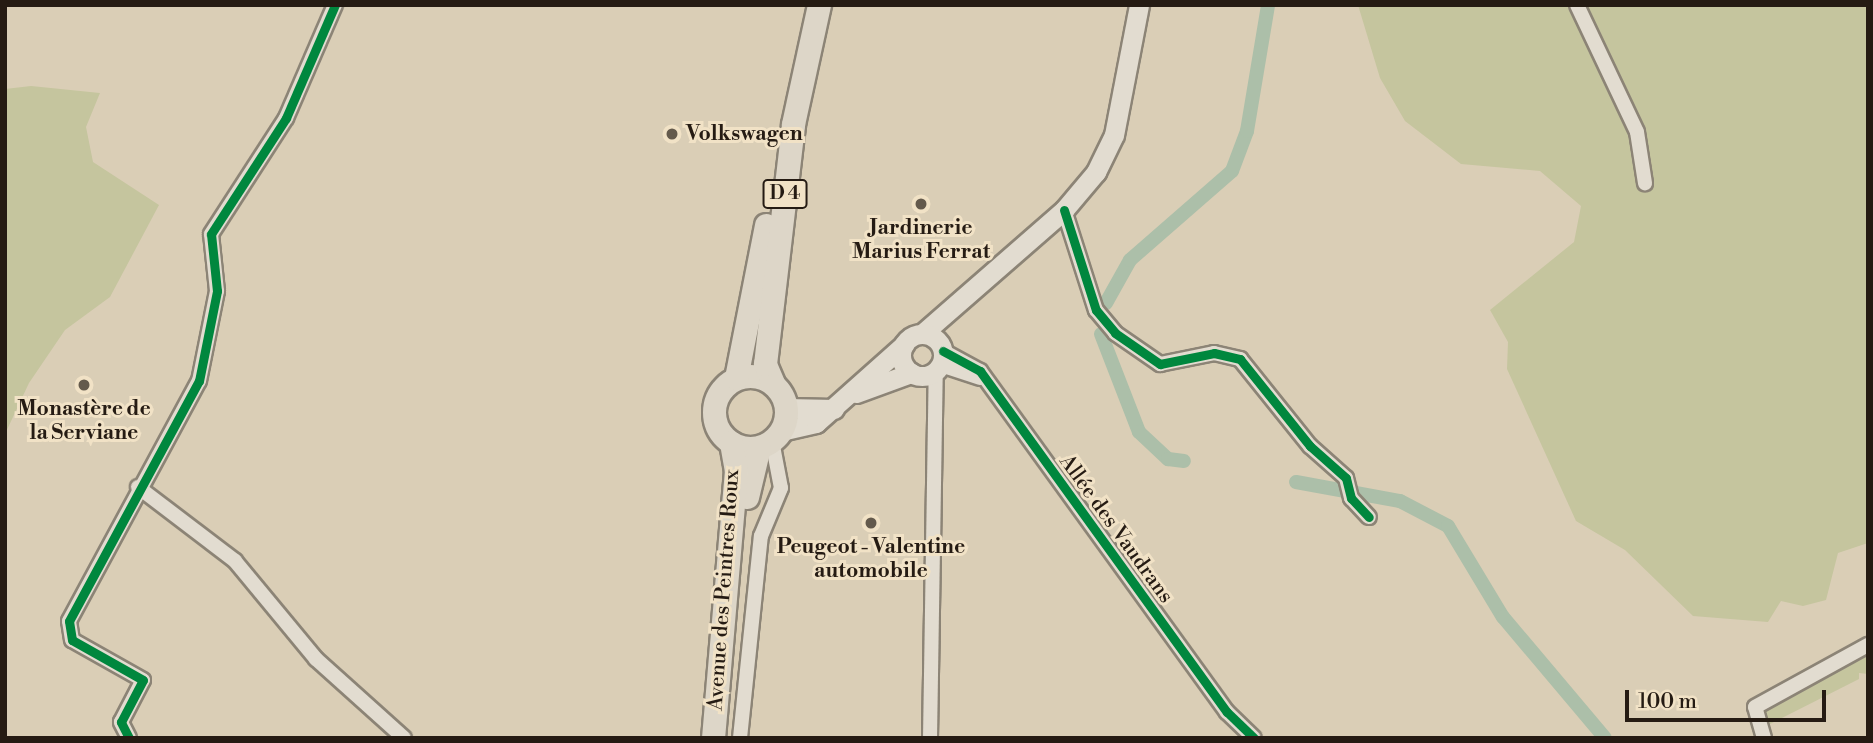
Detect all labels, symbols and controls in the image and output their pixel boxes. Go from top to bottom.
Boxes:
place label: Volkswagen [686,121,803,147]
marker: Volkswagen [664,126,680,142]
road number: D 4 [762,178,808,210]
marker: Jardinerie Marius Ferrat [913,196,929,212]
place label: Jardinerie Marius Ferrat [852,215,990,265]
marker: Monastère de la Serviane [76,377,92,393]
place label: Monastère de la Serviane [17,396,151,446]
street label: Allée des Vaudrans [1054,450,1178,608]
street label: Avenue des Peintres Roux [703,468,745,712]
marker: Peugeot - Valentine automobile [863,515,879,531]
place label: Peugeot - Valentine automobile [777,534,965,584]
scale bar [1628,676,1829,720]
text: 100 m [1638,689,1697,715]

